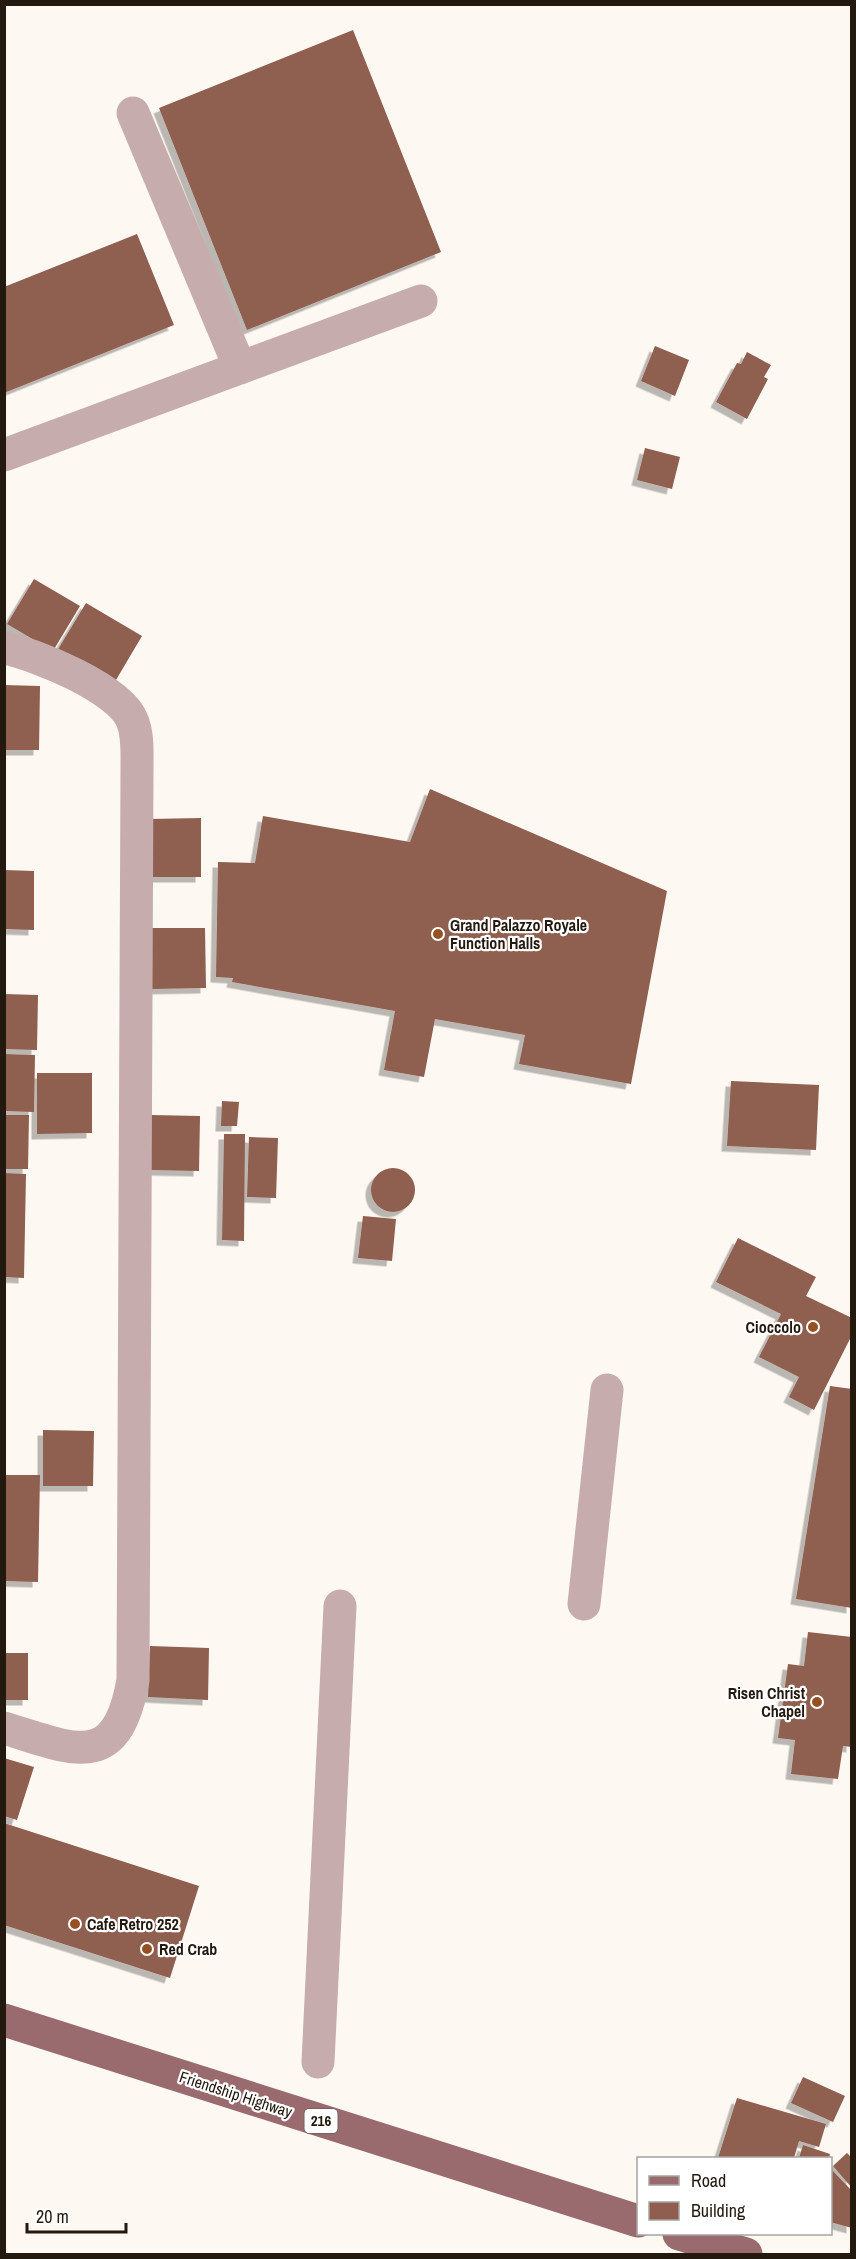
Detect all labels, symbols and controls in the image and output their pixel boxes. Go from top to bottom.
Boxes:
place label: Grand Palazzo Royale Function Halls [450,914,587,954]
marker: Grand Palazzo Royale Function Halls [431,927,445,941]
place label: Cioccolo [746,1316,801,1338]
marker: Cioccolo [806,1320,820,1334]
place label: Risen Christ Chapel [728,1682,806,1722]
marker: Risen Christ Chapel [810,1695,824,1709]
place label: Cafe Retro 252 [87,1913,179,1935]
marker: Cafe Retro 252 [68,1917,82,1931]
place label: Red Crab [159,1938,217,1960]
marker: Red Crab [140,1942,154,1956]
street label: Friendship Highway [177,2065,296,2123]
road number: 216 [304,2109,338,2133]
legend [637,2157,832,2235]
text: Road [691,2168,726,2193]
scale bar [27,2196,126,2234]
text: Building [691,2198,746,2223]
text: 20 m [36,2204,69,2229]

